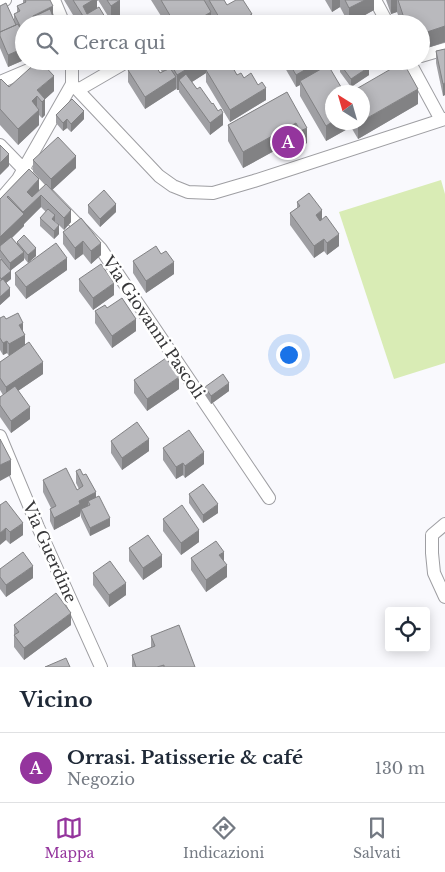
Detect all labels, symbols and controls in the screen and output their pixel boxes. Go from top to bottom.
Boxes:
search box [15,15,430,70]
icon: search [33,29,61,57]
text: Cerca qui [73,31,166,54]
north arrow [325,85,370,130]
pin: A [272,123,304,161]
street label: Via Giovanni Pascoli [98,251,210,403]
your location [276,342,302,368]
street label: Via Guerdine [18,497,81,606]
map controls [385,607,430,652]
button: locate [385,607,430,652]
text: Vicino [20,687,93,713]
text: Orrasi. Patisserie & café [67,746,303,769]
text: A [30,758,42,778]
text: 130 m [375,758,425,778]
text: Negozio [67,769,135,789]
tab: Mappa [44,814,94,862]
tab: Indicazioni [183,814,264,862]
tab: Salvati [353,814,401,862]

